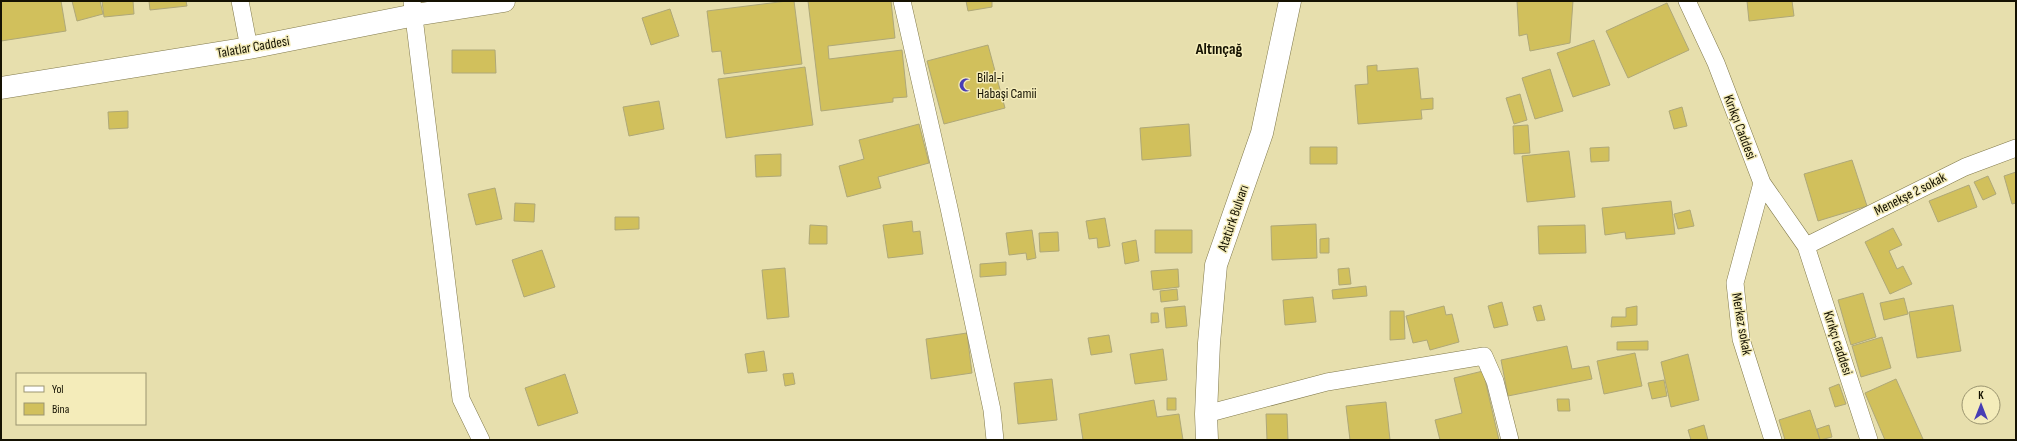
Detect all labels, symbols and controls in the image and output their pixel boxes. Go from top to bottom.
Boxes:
street label: Talatlar Caddesi [215,32,291,62]
district label: Altınçağ [1195,40,1243,59]
place label: Bilal-i Habaşi Camii [977,69,1037,102]
mosque icon: Bilal-i Habaşi Camii [958,77,974,93]
street label: Kırıkçı Caddesi [1720,92,1760,162]
street label: Menekşe 2 sokak [1871,168,1949,219]
street label: Atatürk Bulvarı [1213,183,1252,254]
street label: Merkez sokak [1728,292,1756,357]
street label: Kırıkçı caddesi [1820,309,1856,377]
legend [16,373,146,425]
text: Yol [52,382,64,397]
north arrow [1961,385,2001,425]
text: K [1978,389,1984,402]
text: Bina [52,402,70,417]

